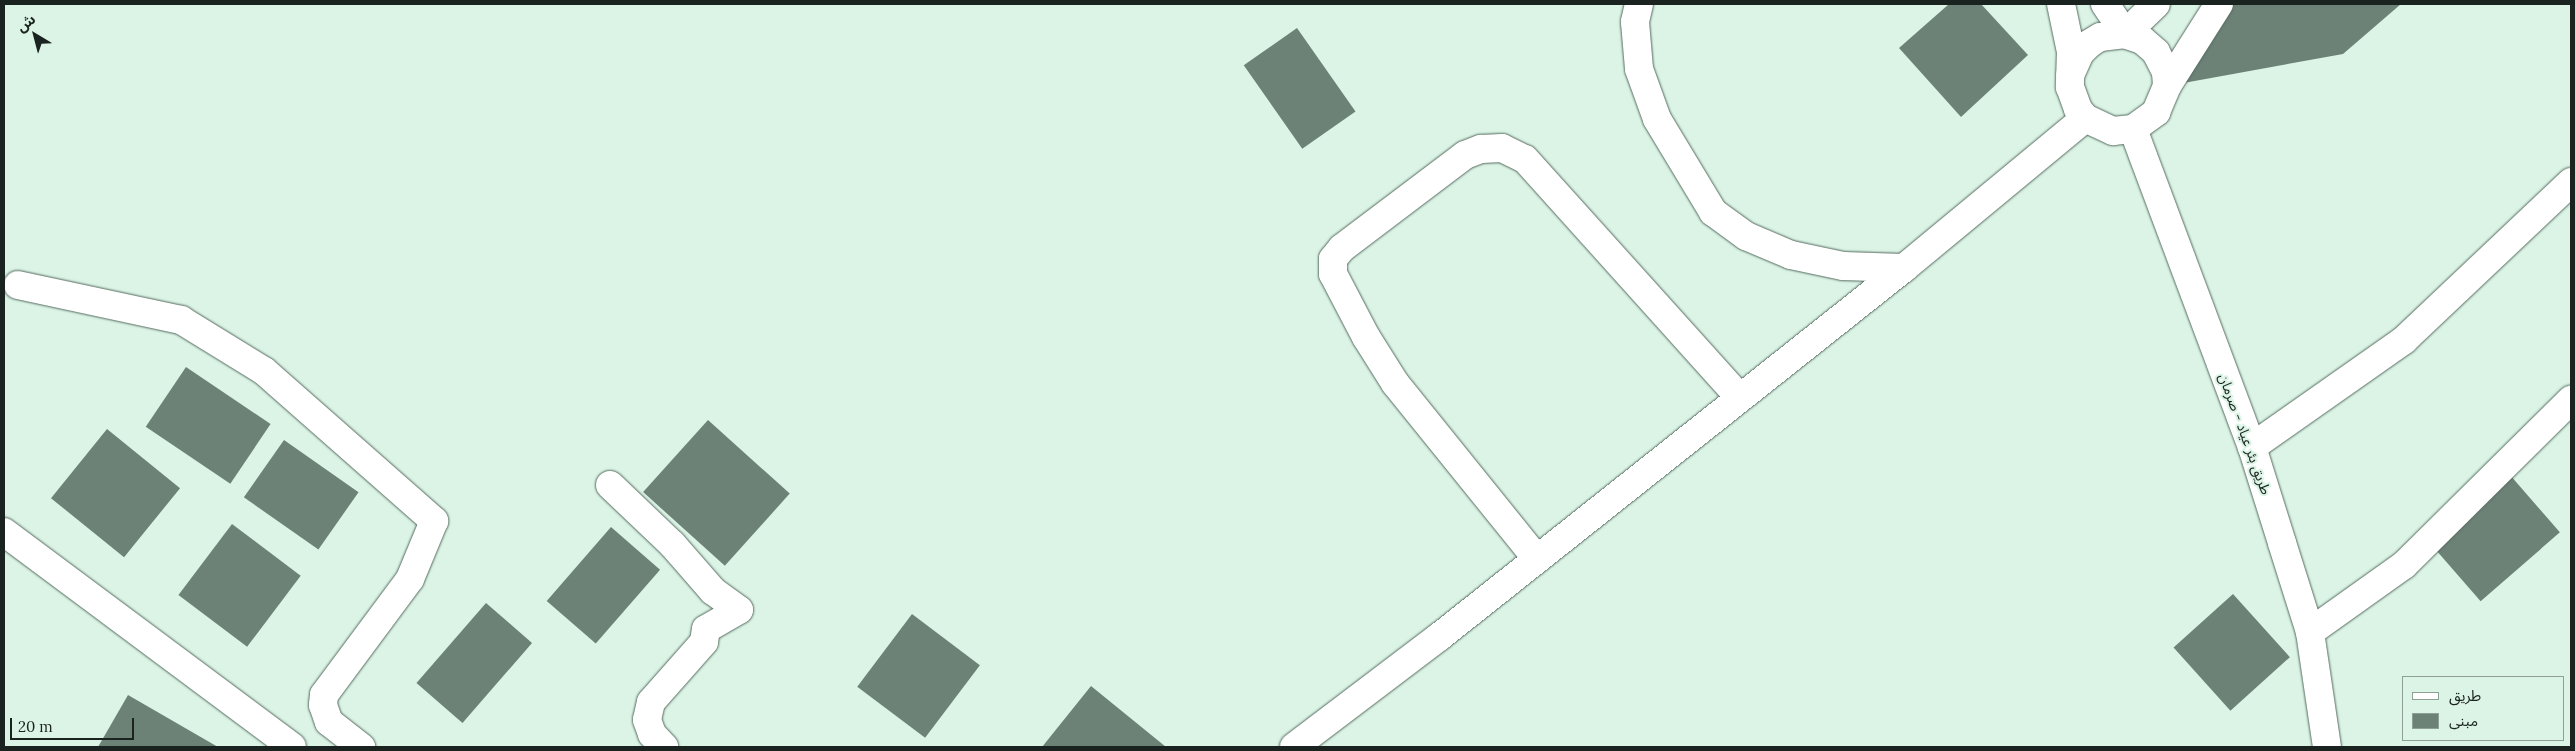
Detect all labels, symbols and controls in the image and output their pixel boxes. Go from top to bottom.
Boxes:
north arrow [10,10,60,60]
text: ش [13,10,39,36]
street label: طريق بئر عياد - صرمان [2215,371,2275,497]
legend [2402,676,2565,741]
text: طريق [2449,686,2481,705]
scale bar [12,708,136,740]
text: مبنى [2449,711,2478,730]
text: 20 m [18,717,53,736]

